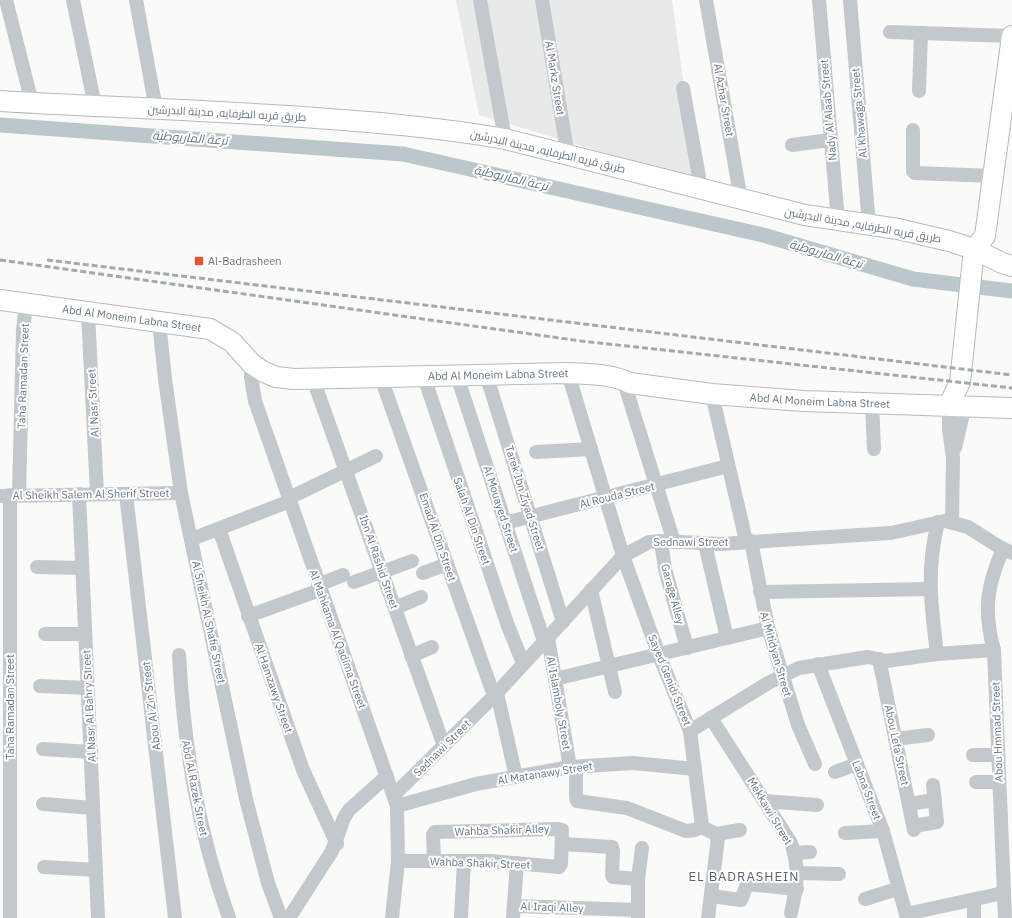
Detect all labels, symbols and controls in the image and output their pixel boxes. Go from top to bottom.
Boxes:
street label: Al Markz Street [542,40,568,116]
street label: Nady Al Alaab Street [817,59,839,161]
street label: Al Azhar Street [711,62,737,138]
street label: Al Khawaga Street [848,67,870,159]
street label: طريق قريه الطرفايه, مدينة البدرشين [147,102,307,124]
street label: طريق قريه الطرفايه, مدينة البدرشين [469,126,627,176]
water label: ترعة الماريوطية [152,127,231,148]
water label: ترعة الماريوطية [473,162,552,194]
street label: طريق قريه الطرفايه, مدينة البدرشين [784,204,942,246]
water label: ترعة الماريوطية [788,236,867,272]
place label: Al-Badrasheen [208,254,282,268]
marker: Al-Badrasheen [193,255,205,267]
street label: Abd Al Moneim Labna Street [61,302,202,335]
street label: Taha Ramadan Street [14,323,32,429]
street label: Abd Al Moneim Labna Street [428,366,569,383]
street label: Al Nasr Street [84,368,102,438]
street label: Abd Al Moneim Labna Street [749,390,890,411]
street label: Tarek Ibn Ziyad Street [502,444,548,552]
street label: Al Mouayed Street [480,464,522,554]
street label: Salah Al Din Street [450,475,494,567]
street label: Al Rouda Street [578,479,656,511]
street label: Al Sheikh Salem Al Sherif Street [13,486,170,502]
street label: Emad Al Din Street [416,491,460,583]
street label: Ibn Al Rashid Street [356,513,402,611]
street label: Sednawi Street [654,535,729,549]
street label: Al Sheikh Al Shafie Street [189,559,229,685]
street label: Garage Alley [658,562,688,626]
street label: Al Mahkama Al Qadima Street [306,568,370,711]
street label: Al Mitidyan Street [757,610,795,698]
street label: Sayed Genidi Street [645,632,695,728]
street label: Al Hamzawy Street [252,641,296,735]
street label: Al Nasr Al Bahry Street [79,649,99,763]
street label: Taha Ramadan Street [3,654,17,760]
street label: Al Islamboly Street [544,655,574,751]
street label: Abou Al Zin Street [139,661,163,751]
street label: Abou Hmmad Street [988,681,1006,782]
street label: Abou Lefa Street [882,703,912,787]
street label: Sednawi Street [411,716,474,779]
street label: Abd Al Razek Street [179,739,211,837]
street label: Labna Street [849,758,885,822]
street label: Al Matanawy Street [497,759,594,787]
street label: Mekkawi Street [744,775,796,847]
street label: Wahba Shakir Alley [454,821,550,839]
street label: Wahba Shakir Street [430,854,531,872]
district label: EL BADRASHEIN [689,868,799,885]
street label: Al Iraqi Alley [520,899,584,915]

